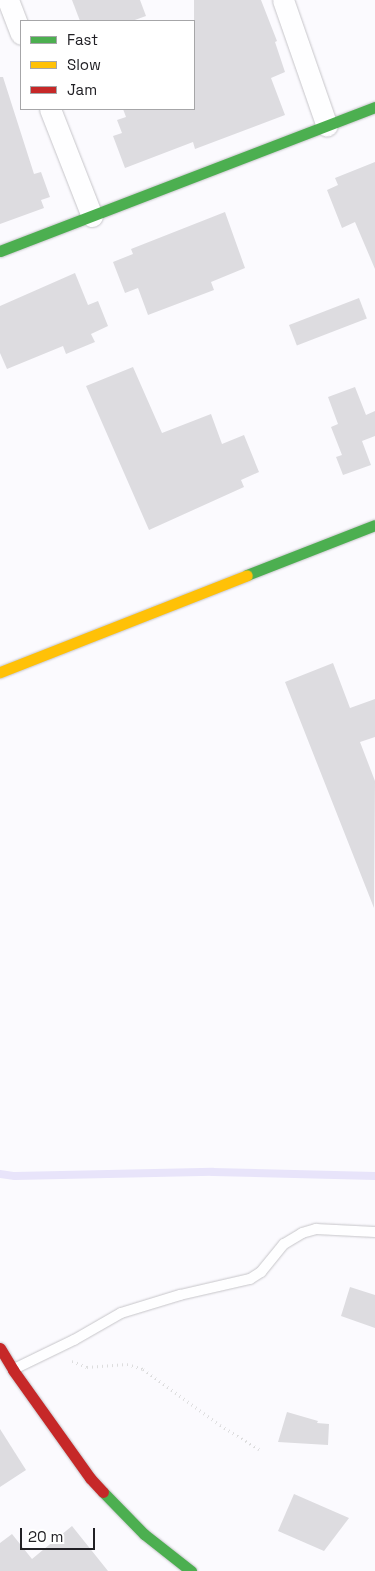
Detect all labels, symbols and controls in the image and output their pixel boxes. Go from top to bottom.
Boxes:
legend [20,20,195,110]
text: Fast [67,30,98,49]
text: Slow [67,55,101,74]
text: Jam [67,80,97,99]
scale bar [22,1518,98,1550]
text: 20 m [28,1527,63,1546]

